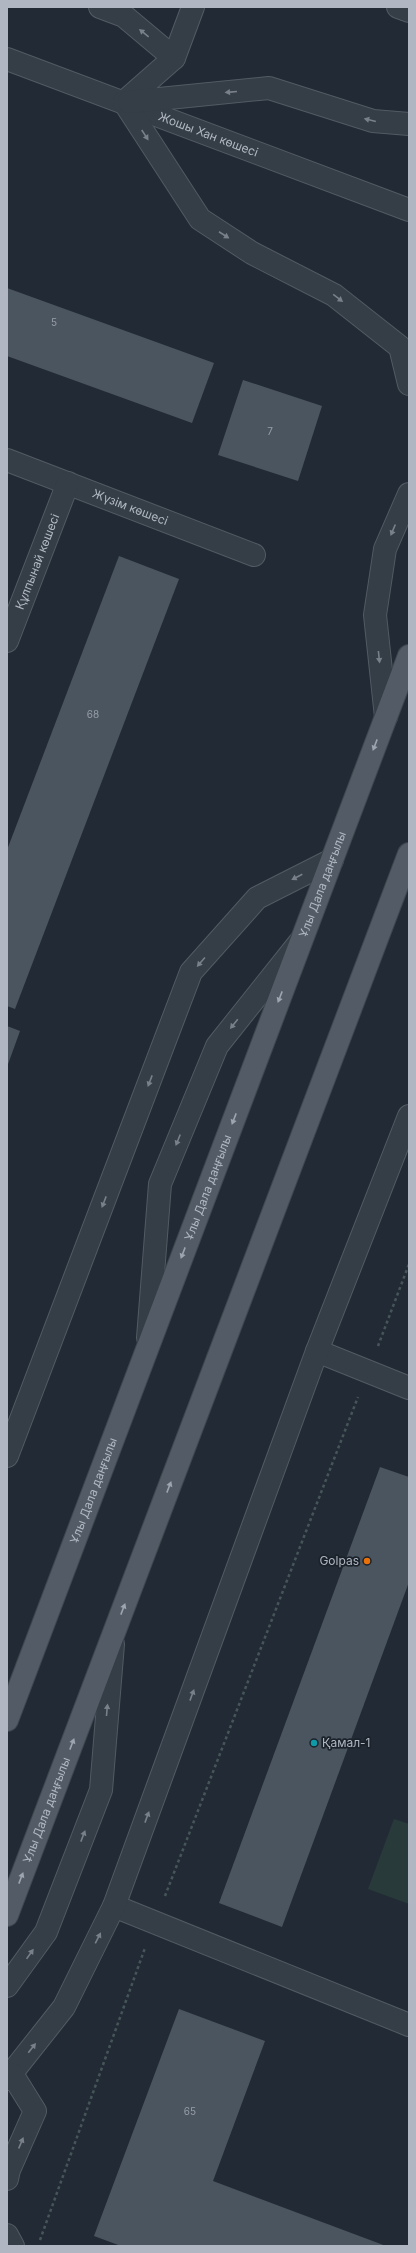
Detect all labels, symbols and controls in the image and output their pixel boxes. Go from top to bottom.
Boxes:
one-way arrow [138,28,149,37]
one-way arrow [225,89,237,95]
street label: Жошы Хан көшесі [157,109,260,160]
one-way arrow [364,117,376,123]
one-way arrow [141,130,149,140]
one-way arrow [219,231,229,239]
one-way arrow [333,294,343,302]
house number: 5 [51,316,57,328]
house number: 7 [267,425,273,437]
street label: Жүзім көшесі [91,486,170,528]
street label: Құлпынай көшесі [12,511,62,612]
one-way arrow [390,525,396,537]
one-way arrow [376,651,383,663]
house number: 68 [87,708,99,720]
one-way arrow [372,739,378,751]
street label: Ұлы Дала даңғылы [295,829,349,940]
one-way arrow [291,874,303,881]
one-way arrow [196,956,205,967]
one-way arrow [277,992,283,1004]
one-way arrow [230,1018,239,1029]
one-way arrow [147,1075,153,1087]
one-way arrow [231,1113,237,1125]
street label: Ұлы Дала даңғылы [181,1132,234,1243]
one-way arrow [175,1135,181,1146]
one-way arrow [100,1197,106,1209]
one-way arrow [180,1248,186,1260]
street label: Ұлы Дала даңғылы [66,1436,120,1546]
one-way arrow [166,1481,172,1493]
place label: Golpas [319,1553,359,1568]
marker: Golpas [362,1556,372,1566]
one-way arrow [120,1603,126,1615]
one-way arrow [189,1689,195,1701]
one-way arrow [104,1704,111,1716]
place label: Қамал-1 [322,1735,371,1750]
one-way arrow [69,1737,75,1749]
marker: Қамал-1 [309,1738,319,1748]
street label: Ұлы Дала даңғылы [19,1755,73,1865]
one-way arrow [144,1811,150,1823]
one-way arrow [80,1830,86,1842]
one-way arrow [18,1872,24,1884]
one-way arrow [95,1932,102,1943]
one-way arrow [26,1949,34,1959]
one-way arrow [27,2043,36,2054]
house number: 65 [184,2105,196,2117]
one-way arrow [17,2137,24,2149]

